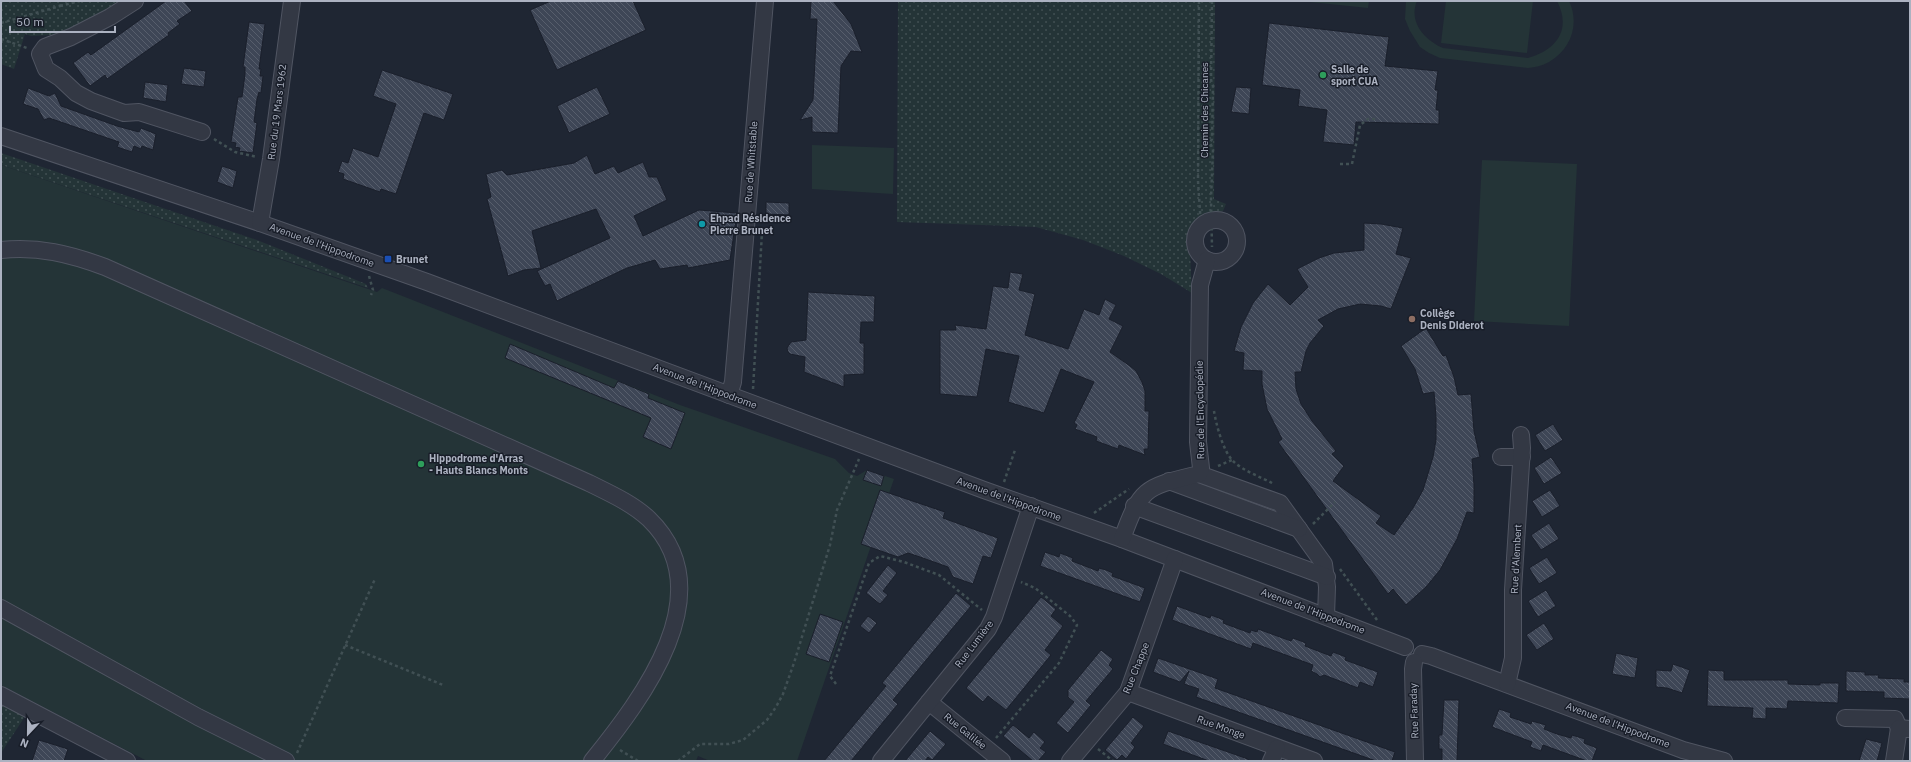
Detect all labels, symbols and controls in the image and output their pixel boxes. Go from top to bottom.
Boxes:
scale bar [10,8,115,34]
text: 50 m [16,14,44,29]
street label: Chemin des Chicanes [1198,62,1211,158]
street label: Rue du 19 Mars 1962 [265,63,289,161]
place label: Salle de sport CUA [1331,63,1378,88]
marker: Salle de sport CUA [1318,70,1328,80]
street label: Rue de Whitstable [742,120,760,203]
place label: Ehpad Résidence Pierre Brunet [710,212,791,237]
marker: Ehpad Résidence Pierre Brunet [697,219,707,229]
street label: Avenue de l'Hippodrome [268,220,377,270]
place label: Brunet [396,253,428,266]
marker: Brunet [383,254,393,264]
place label: Collège Denis Diderot [1420,307,1484,332]
marker: Collège Denis Diderot [1407,314,1417,324]
street label: Avenue de l'Hippodrome [651,360,759,412]
street label: Rue de l'Encyclopédie [1193,360,1207,459]
place label: Hippodrome d'Arras - Hauts Blancs Monts [429,452,528,477]
marker: Hippodrome d'Arras - Hauts Blancs Monts [416,459,426,469]
street label: Avenue de l'Hippodrome [955,474,1064,524]
street label: Rue d'Alembert [1508,523,1524,594]
street label: Avenue de l'Hippodrome [1259,585,1367,637]
street label: Rue Lumière [952,617,996,670]
street label: Rue Chappe [1120,640,1152,696]
street label: Rue Faraday [1407,683,1421,739]
street label: Avenue de l'Hippodrome [1564,699,1672,751]
street label: Rue Galilée [941,710,989,752]
street label: Rue Monge [1195,712,1247,742]
north arrow [8,714,48,754]
text: N [18,735,31,751]

